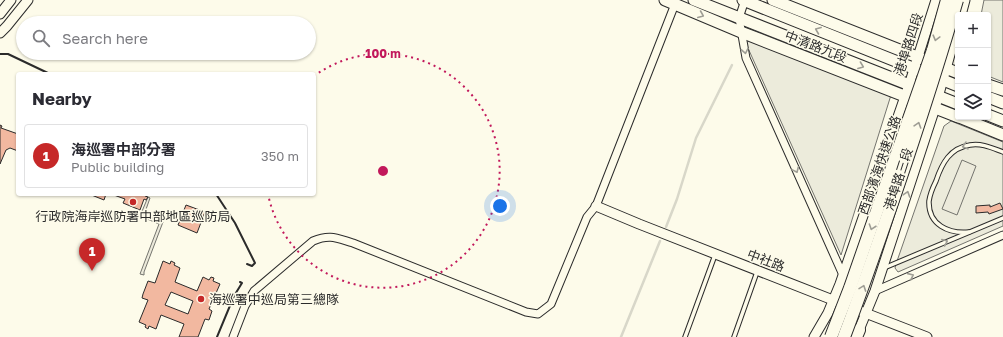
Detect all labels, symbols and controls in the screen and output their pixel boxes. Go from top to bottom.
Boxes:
one-way arrow [697,10,704,18]
street label: 港埠路四段 [890,11,926,77]
map controls [955,12,991,120]
button: + [955,12,991,48]
search box [16,16,316,60]
one-way arrow [814,26,821,34]
icon: search [30,27,52,49]
street label: 中清路九段 [783,27,849,65]
text: Search here [62,29,148,47]
one-way arrow [932,34,941,41]
text: 100 m [365,46,401,61]
one-way arrow [740,48,749,54]
button: − [955,48,991,84]
one-way arrow [857,61,864,69]
button: layers [955,84,991,120]
text: Nearby [32,88,92,109]
street label: 西部濱海快速公路 [855,113,903,217]
one-way arrow [913,121,922,128]
text: 海巡署中部分署 [71,140,176,158]
one-way arrow [962,142,969,150]
street label: 港埠路三段 [880,146,916,212]
text: 1 [43,148,49,164]
text: 350 m [261,148,299,164]
text: Public building [71,159,164,175]
centre of rings [376,164,390,178]
one-way arrow [792,167,800,174]
one-way arrow [902,190,911,197]
your location [490,196,510,216]
marker: 行政院海岸巡防署中部地區巡防局 [128,197,138,207]
place label: 行政院海岸巡防署中部地區巡防局 [35,208,231,224]
one-way arrow [868,223,877,230]
pin: 1 [79,238,105,271]
one-way arrow [940,239,948,247]
street label: 中社路 [745,246,787,274]
one-way arrow [907,272,914,280]
one-way arrow [858,284,866,291]
place label: 海巡署中巡局第三總隊 [209,291,339,307]
marker: 海巡署中巡局第三總隊 [196,294,206,304]

